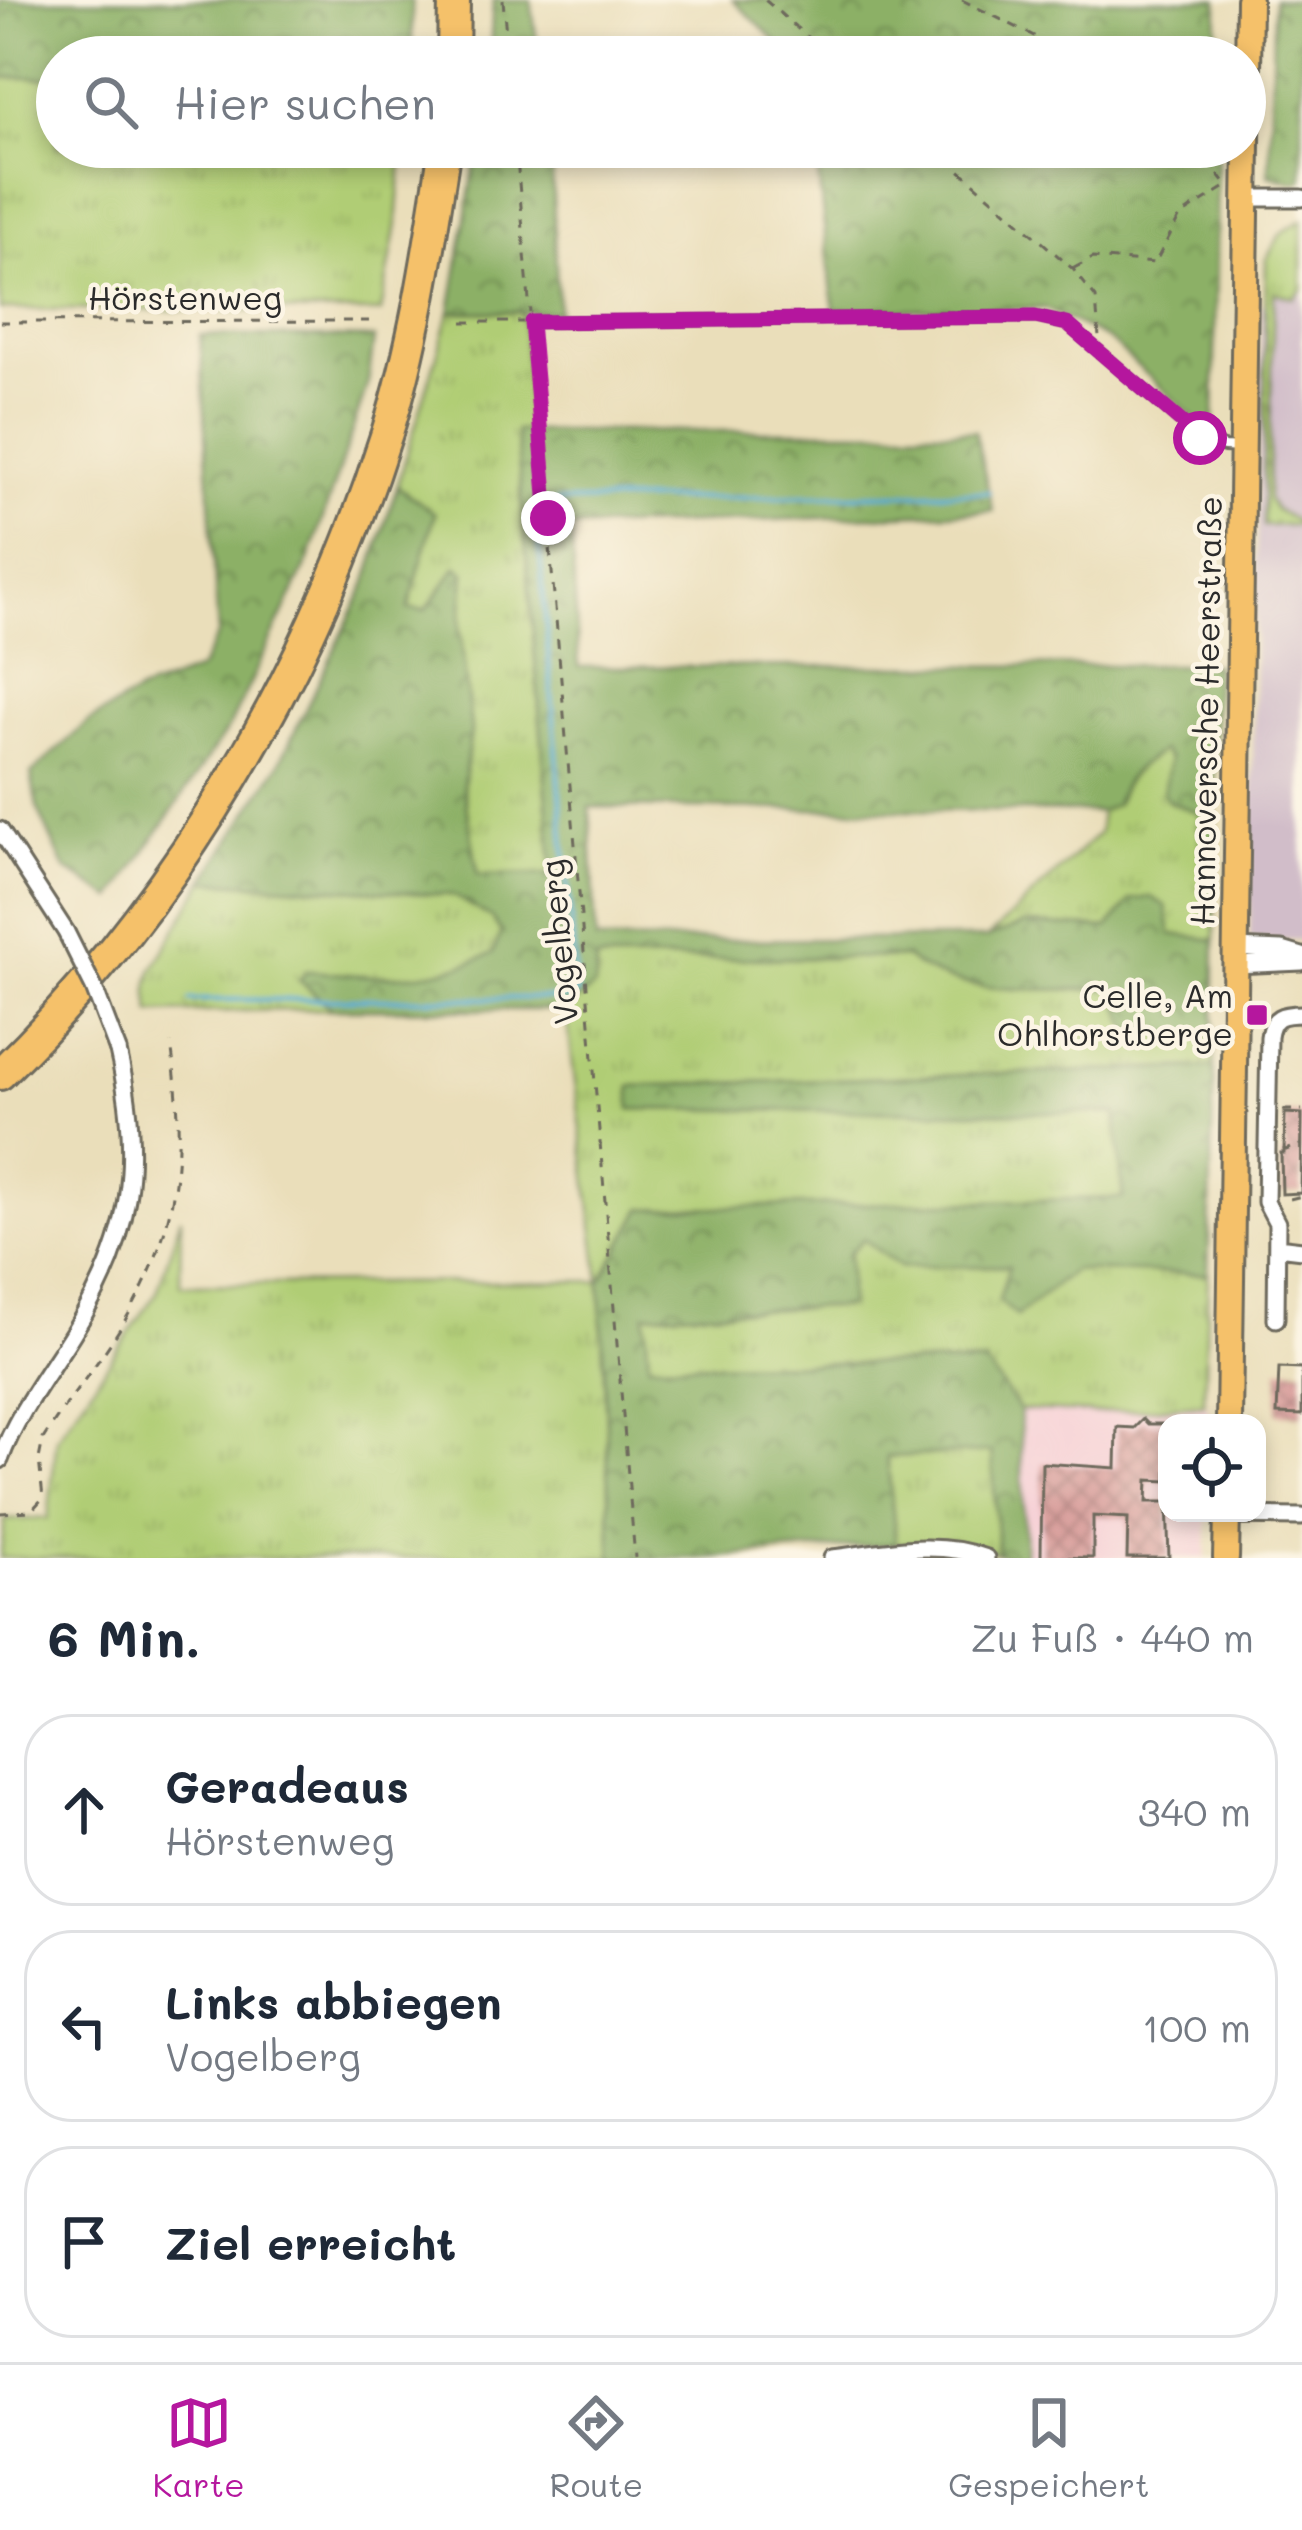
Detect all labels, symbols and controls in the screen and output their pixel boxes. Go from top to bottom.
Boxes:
search box [36,36,1266,168]
icon: search [78,69,144,135]
text: Hier suchen [174,73,436,131]
street label: Hörstenweg [88,275,282,318]
route start [1173,411,1227,465]
route end [521,491,575,545]
street label: Hannoversche Heerstraße [1179,496,1230,926]
street label: Vogelberg [529,858,586,1027]
place label: Celle, Am Ohlhorstberge [997,973,1233,1054]
marker: Celle, Am Ohlhorstberge [1244,1002,1270,1028]
map controls [1158,1414,1266,1522]
button: locate [1158,1414,1266,1522]
text: 6 Min. [48,1603,201,1670]
text: Zu Fuß · 440 m [971,1611,1254,1662]
text: Geradeaus [165,1756,409,1814]
icon: ahead [51,1777,117,1843]
text: 340 m [1138,1785,1251,1836]
text: Hörstenweg [165,1814,394,1865]
text: Links abbiegen [165,1972,502,2030]
icon: left [51,1993,117,2059]
text: 100 m [1142,2001,1251,2052]
text: Vogelberg [165,2030,361,2081]
icon: arrive [51,2209,117,2275]
text: Ziel erreicht [165,2213,456,2271]
tab: Karte [152,2390,245,2505]
tab: Route [550,2390,643,2505]
tab: Gespeichert [948,2390,1150,2505]

